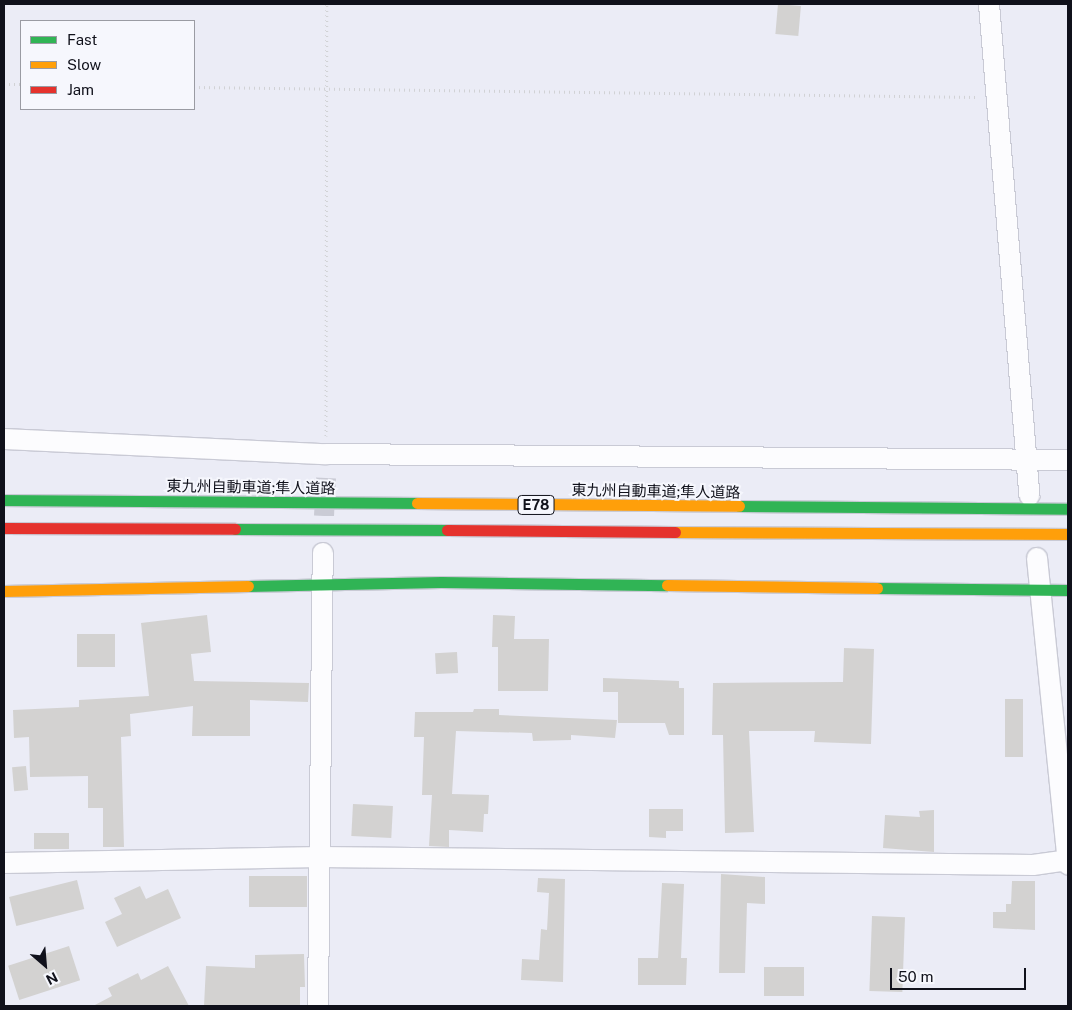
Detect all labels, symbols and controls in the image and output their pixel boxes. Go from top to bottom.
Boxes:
legend [20,20,195,110]
text: Fast [67,31,97,48]
text: Slow [67,56,101,73]
text: Jam [67,81,94,98]
street label: 東九州自動車道;隼人道路 [167,477,335,497]
street label: 東九州自動車道;隼人道路 [572,481,740,501]
road number: E78 [517,494,555,516]
north arrow [20,940,70,990]
scale bar [892,958,1028,990]
text: 50 m [898,968,933,985]
text: N [43,969,60,988]

